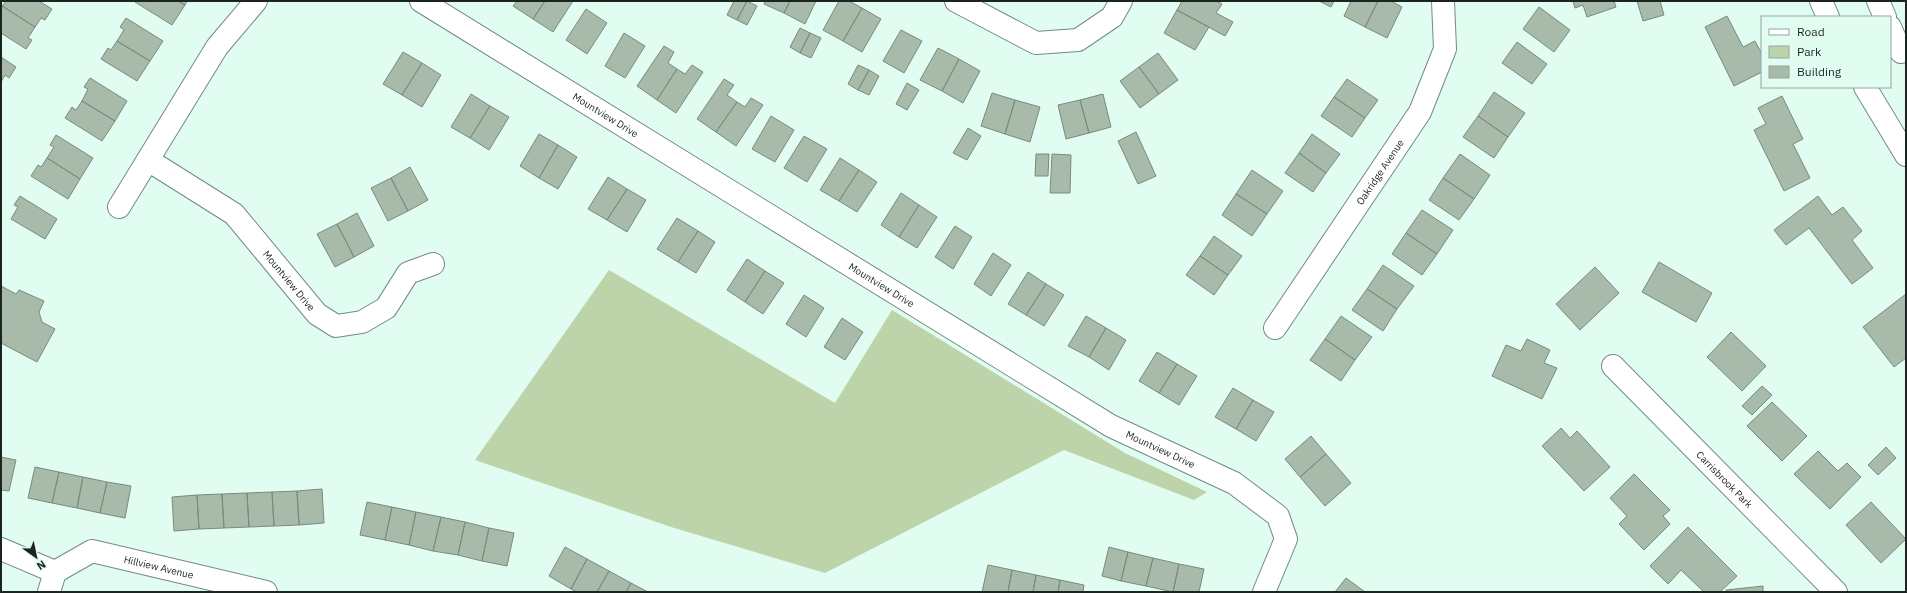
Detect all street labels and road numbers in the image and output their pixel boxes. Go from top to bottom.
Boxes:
street label: Mountview Drive [571,90,641,140]
street label: Oakridge Avenue [1353,136,1407,207]
street label: Mountview Drive [260,248,318,314]
street label: Mountview Drive [846,260,917,310]
street label: Mountview Drive [1124,427,1198,471]
street label: Carrisbrook Park [1694,448,1756,511]
street label: Hillview Avenue [123,552,195,581]

